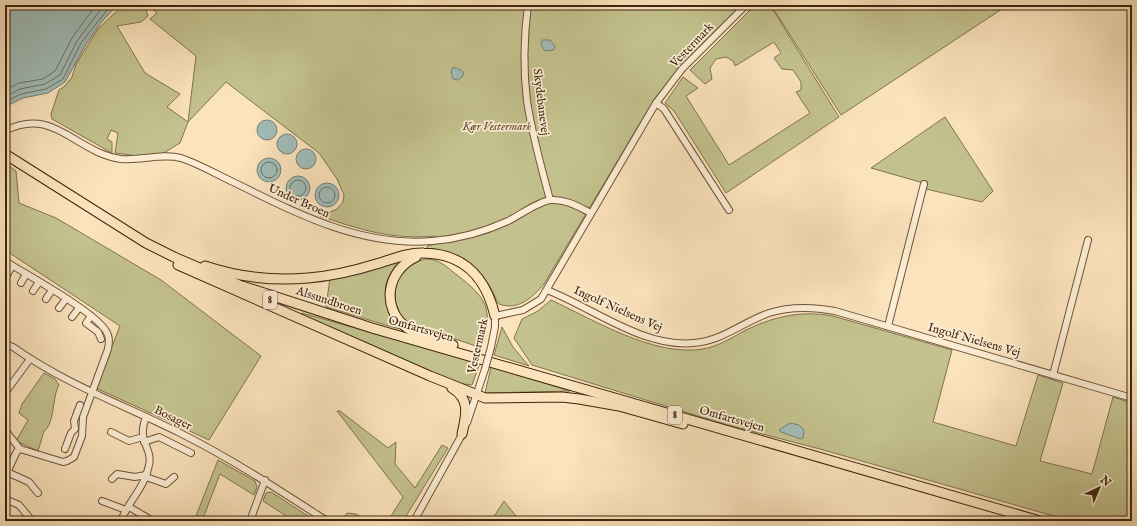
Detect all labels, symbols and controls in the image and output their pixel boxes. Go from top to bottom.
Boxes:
street label: Vestermark [666,19,717,71]
street label: Skydebanevej [529,68,553,136]
park label: Kær Vestermark [462,119,532,134]
street label: Under Broen [266,181,333,221]
street label: Alssundbroen [293,283,364,319]
street label: Ingolf Nielsens Vej [571,283,665,335]
road number: 8 [263,291,277,309]
street label: Omfartsvejen [387,313,456,346]
street label: Vestermark [464,316,492,376]
street label: Ingolf Nielsens Vej [926,320,1022,360]
street label: Bosager [152,402,195,434]
street label: Omfartsvejen [698,403,767,436]
road number: 8 [668,406,682,424]
north arrow [1079,468,1119,508]
text: N [1096,472,1114,490]

